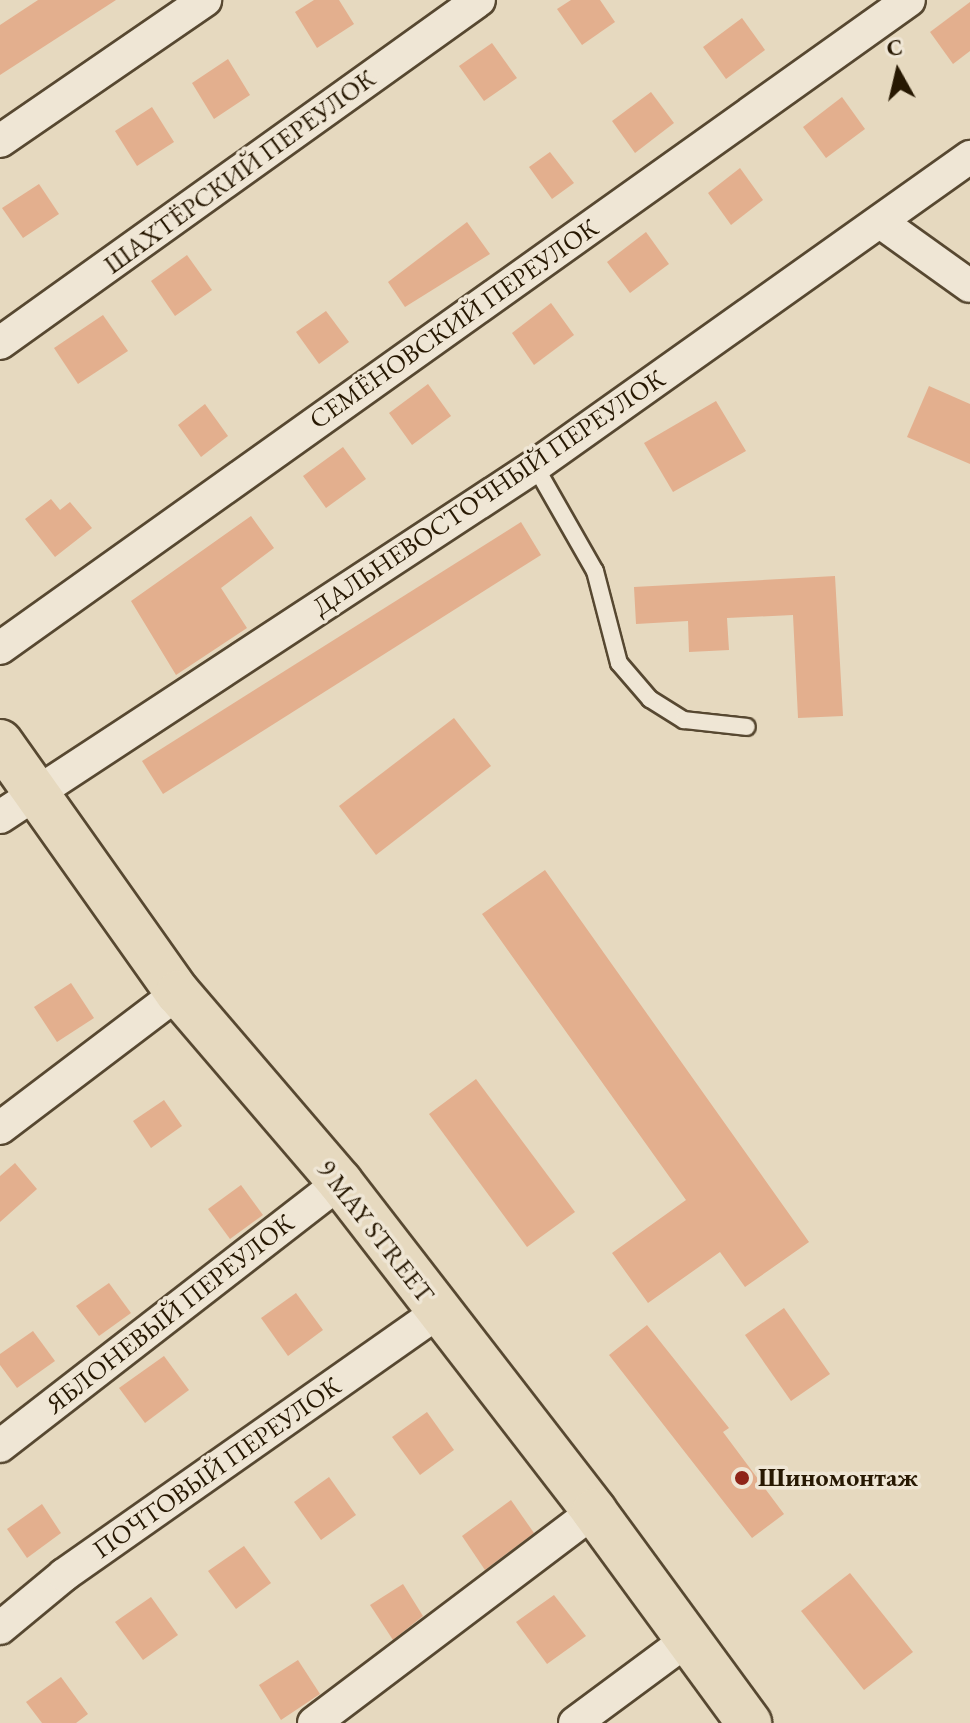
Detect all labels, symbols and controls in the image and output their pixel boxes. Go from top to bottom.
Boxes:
north arrow [858,32,938,112]
text: С [885,32,904,63]
street label: ШАХТЁРСКИЙ ПЕРЕУЛОК [98,63,382,281]
street label: СЕМЁНОВСКИЙ ПЕРЕУЛОК [304,212,604,436]
street label: ДАЛЬНЕВОСТОЧНЫЙ ПЕРЕУЛОК [307,363,671,623]
street label: 9 MAY STREET [310,1155,440,1309]
street label: ЯБЛОНЕВЫЙ ПЕРЕУЛОК [40,1208,300,1420]
street label: ПОЧТОВЫЙ ПЕРЕУЛОК [87,1371,347,1565]
place label: Шиномонтаж [758,1462,918,1494]
marker: Шиномонтаж [733,1469,751,1487]

